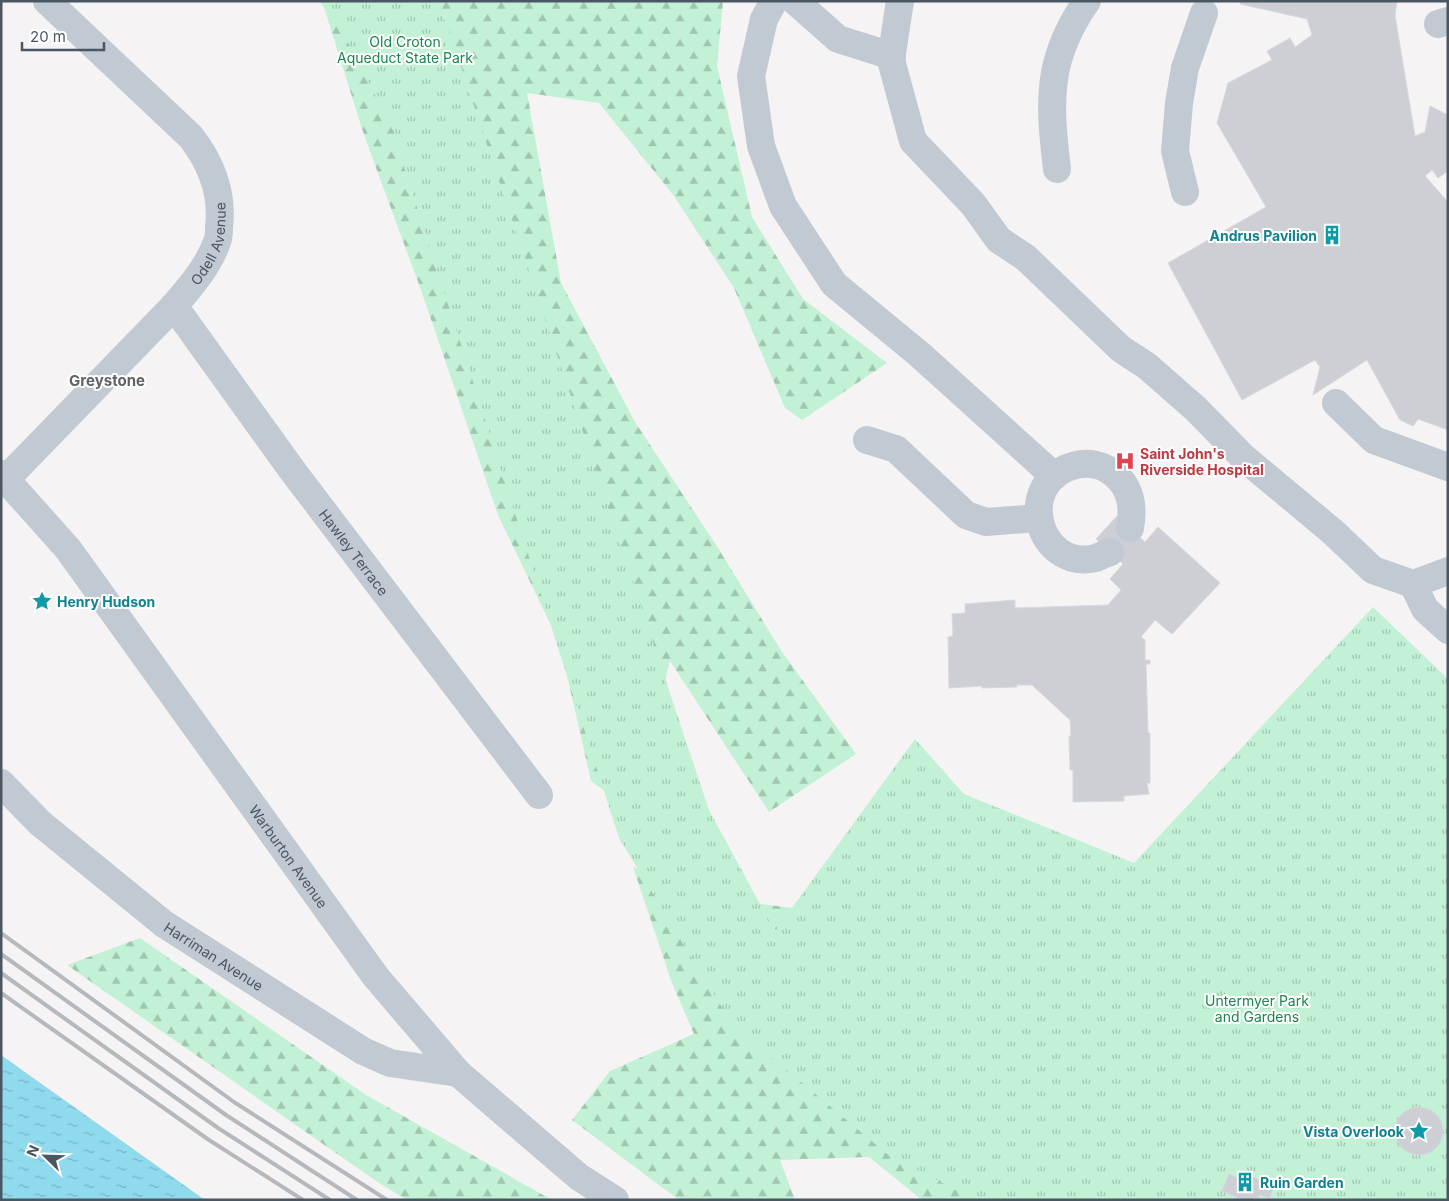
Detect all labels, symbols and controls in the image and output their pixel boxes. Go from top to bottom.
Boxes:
scale bar [22,20,105,52]
text: 20 m [30,27,66,46]
park label: Old Croton Aqueduct State Park [337,33,473,66]
street label: Odell Avenue [186,202,228,288]
building icon: Andrus Pavilion [1321,224,1343,246]
place label: Andrus Pavilion [1210,227,1317,244]
district label: Greystone [69,371,145,390]
place label: Saint John's Riverside Hospital [1140,445,1264,478]
hospital icon: Saint John's Riverside Hospital [1114,450,1136,472]
street label: Hawley Terrace [316,506,392,598]
place icon: Henry Hudson [31,590,53,612]
place label: Henry Hudson [57,593,155,610]
street label: Warburton Avenue [246,801,332,911]
street label: Harriman Avenue [161,918,267,994]
park label: Untermyer Park and Gardens [1205,992,1309,1025]
place icon: Vista Overlook [1408,1120,1430,1142]
place label: Vista Overlook [1303,1123,1405,1140]
north arrow [20,1131,70,1181]
text: N [23,1142,42,1159]
building icon: Ruin Garden [1234,1171,1256,1193]
place label: Ruin Garden [1260,1174,1344,1191]

